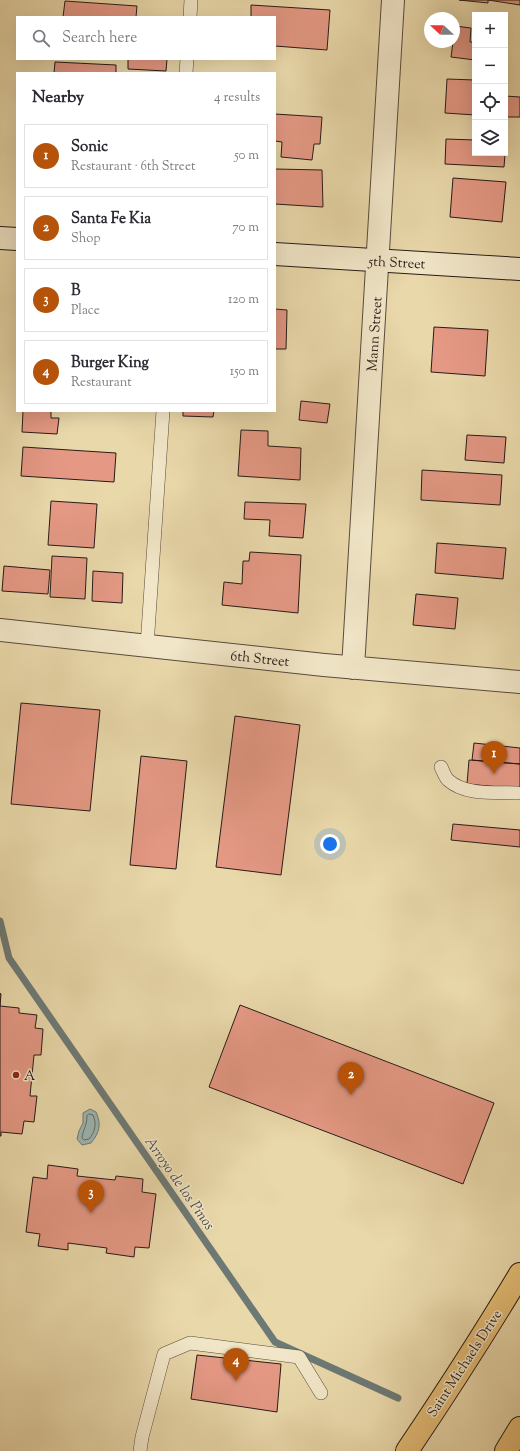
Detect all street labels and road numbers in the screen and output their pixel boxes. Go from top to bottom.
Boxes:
street label: 5th Street [367,252,426,275]
street label: Mann Street [363,296,389,372]
street label: 6th Street [229,647,290,673]
street label: Saint Michaels Drive [423,1306,508,1422]

